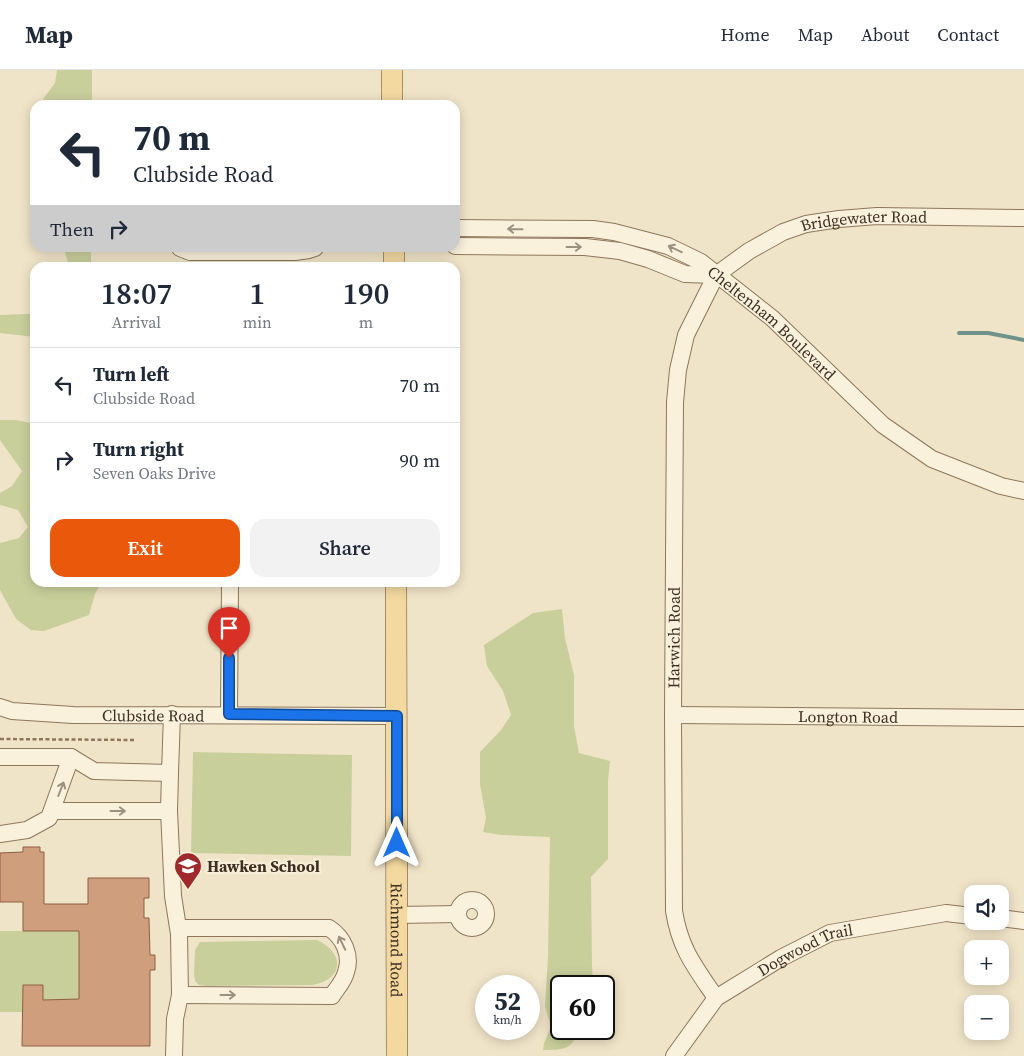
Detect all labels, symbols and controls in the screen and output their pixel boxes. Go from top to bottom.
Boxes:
text: Map [25,18,73,51]
text: Home [721,22,770,47]
text: Map [798,22,833,47]
text: About [861,22,909,47]
text: Contact [937,22,999,47]
text: 70 m [133,114,210,162]
icon: left [50,120,115,185]
text: Clubside Road [133,159,274,189]
street label: Bridgewater Road [797,205,927,236]
icon: right [104,215,132,243]
text: Then [50,216,94,242]
one-way arrow [507,224,523,233]
one-way arrow [565,242,581,252]
one-way arrow [668,244,683,253]
street label: Cheltenham Boulevard [703,260,841,385]
text: 18:07 [101,273,172,314]
text: 1 [249,273,265,314]
text: 190 [342,273,389,314]
text: Arrival [112,311,161,333]
text: min [243,311,272,333]
text: m [359,311,373,333]
text: Turn left [93,361,169,387]
icon: left [50,371,78,399]
text: 70 m [399,372,440,398]
text: Clubside Road [93,387,195,409]
text: Turn right [93,436,184,462]
icon: right [50,446,78,474]
text: 90 m [399,447,440,473]
text: Seven Oaks Drive [93,462,216,484]
button: Exit [50,519,240,577]
button: Share [250,519,440,577]
street label: Harwich Road [662,587,685,689]
pin [208,607,250,658]
icon: arrive [215,614,243,642]
street label: Clubside Road [102,704,204,726]
street label: Longton Road [798,705,898,728]
one-way arrow [56,782,66,797]
one-way arrow [110,806,126,816]
position arrow [370,816,422,868]
school or university icon: Hawken School [173,851,203,890]
place label: Hawken School [207,855,320,877]
street label: Richmond Road [386,883,408,997]
map controls [964,885,1009,1040]
button: sound [964,885,1009,930]
street label: Dogwood Trail [753,918,855,981]
one-way arrow [337,935,347,950]
button: + [964,940,1009,985]
speed limit sign: 60 [550,975,615,1040]
text: 52 [494,984,521,1018]
one-way arrow [220,990,236,1000]
button: − [964,995,1009,1040]
text: km/h [493,1012,522,1028]

